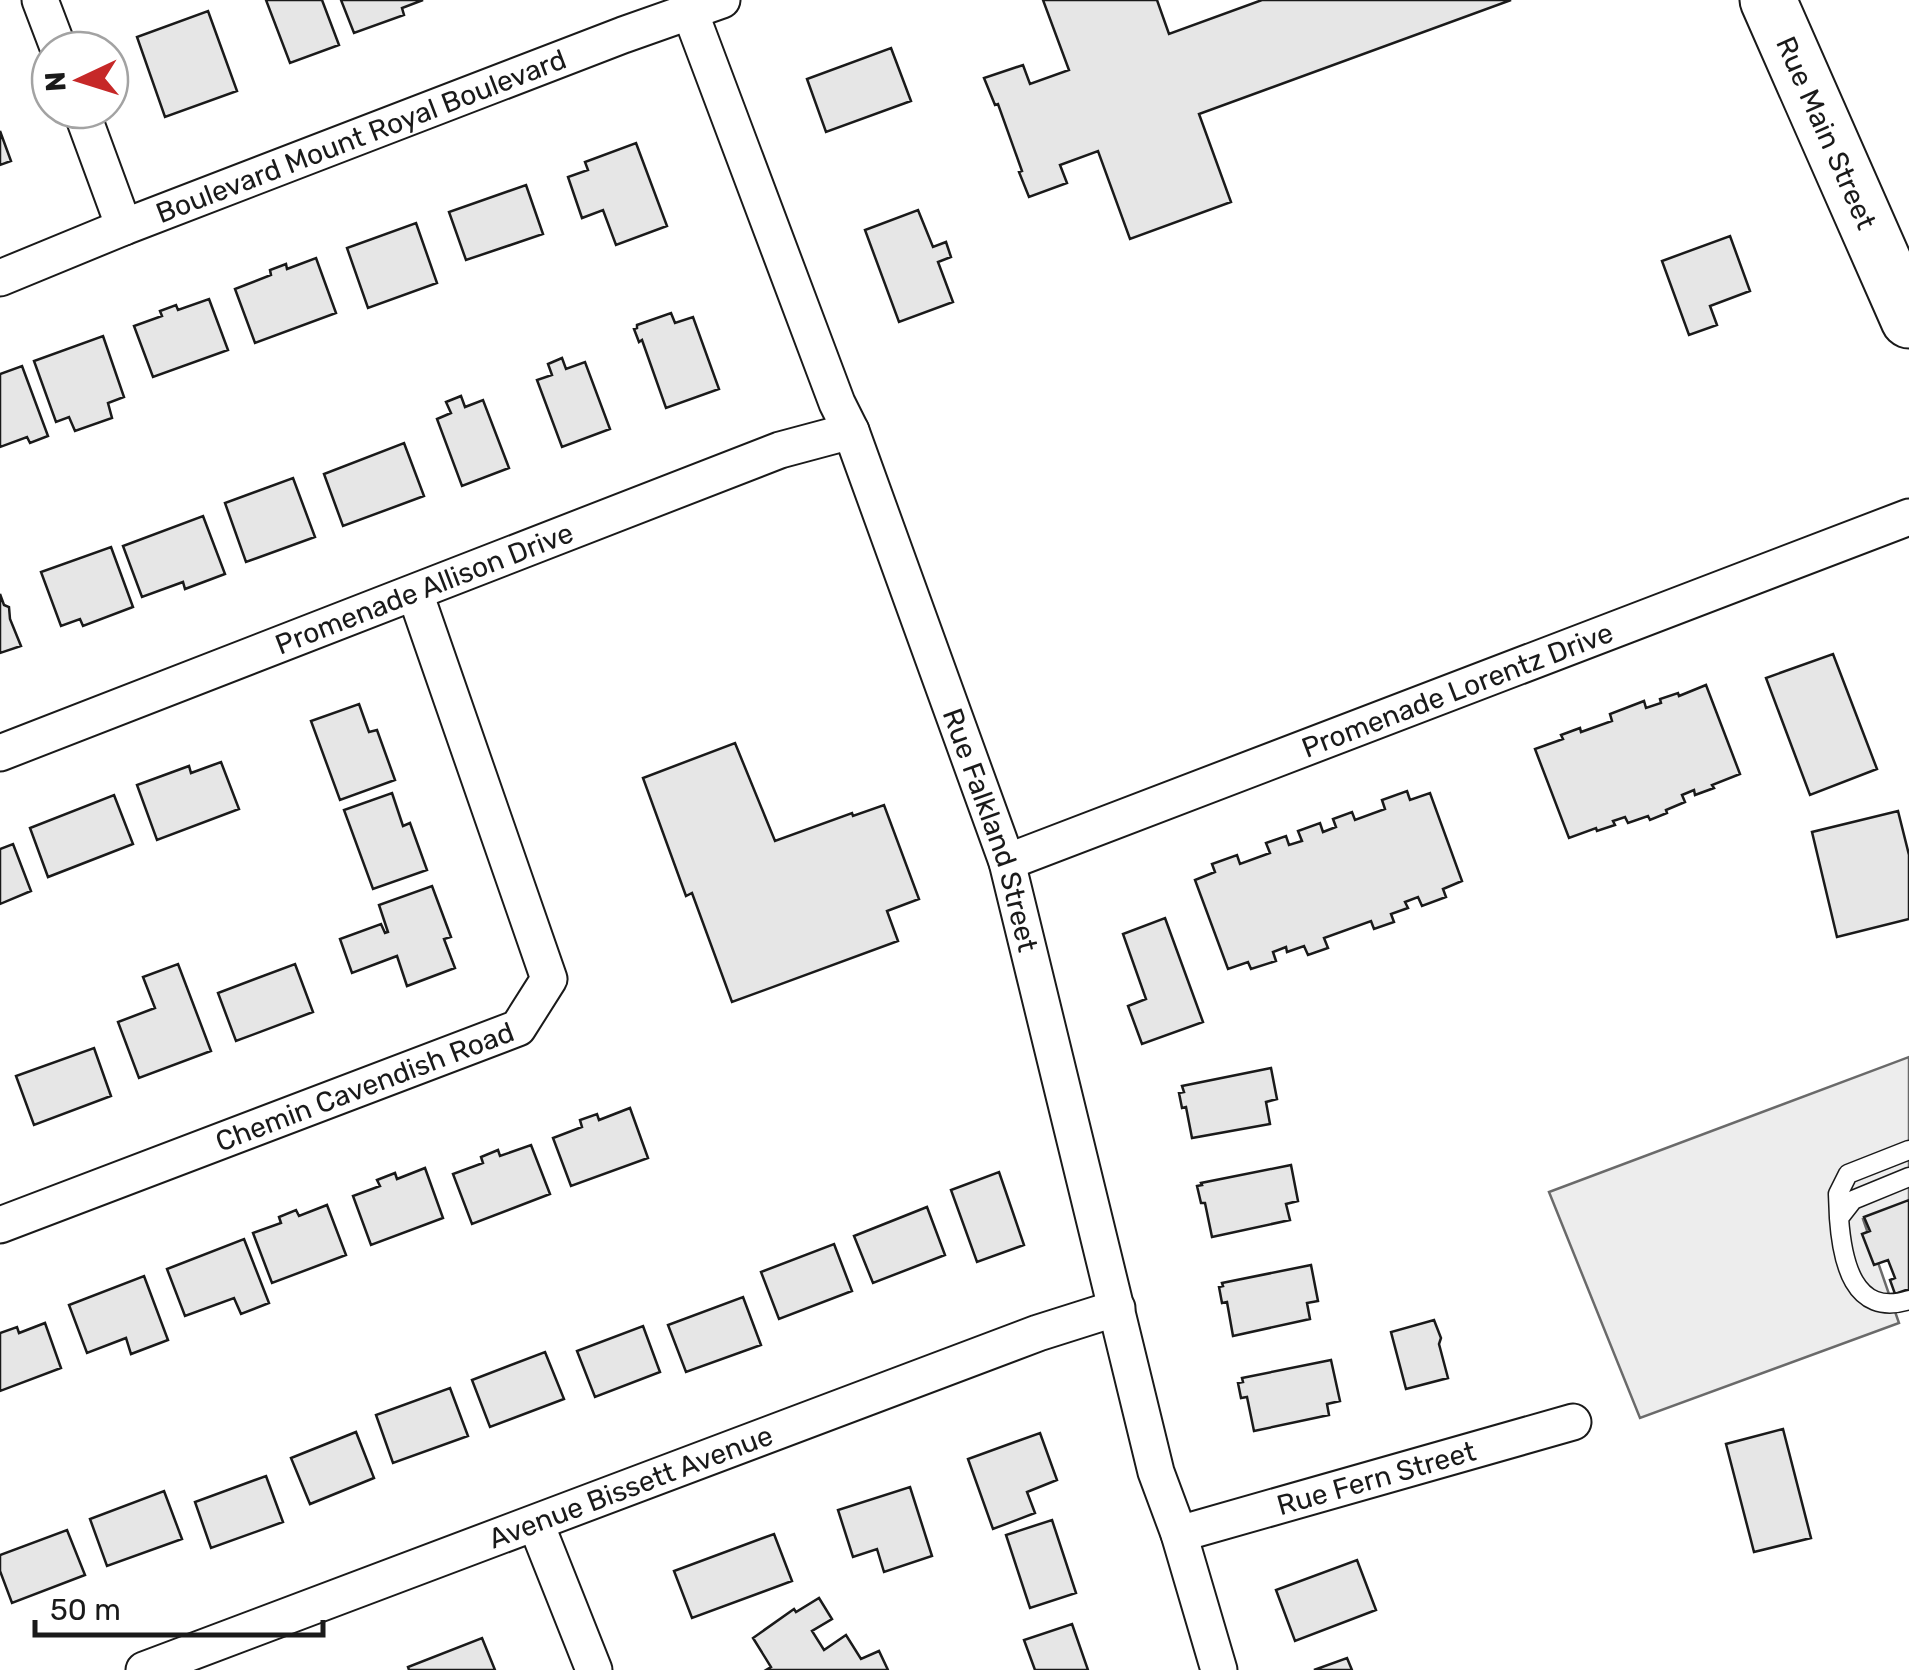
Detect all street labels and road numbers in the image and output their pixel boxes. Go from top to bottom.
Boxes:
street label: Rue Main Street [1769,31,1883,234]
street label: Boulevard Mount Royal Boulevard [151,42,571,230]
street label: Promenade Allison Drive [271,516,578,661]
street label: Promenade Lorentz Drive [1297,616,1618,765]
street label: Rue Falkland Street [936,704,1044,955]
street label: Chemin Cavendish Road [211,1015,518,1159]
street label: Avenue Bissett Avenue [484,1419,777,1556]
street label: Rue Fern Street [1273,1435,1479,1522]

